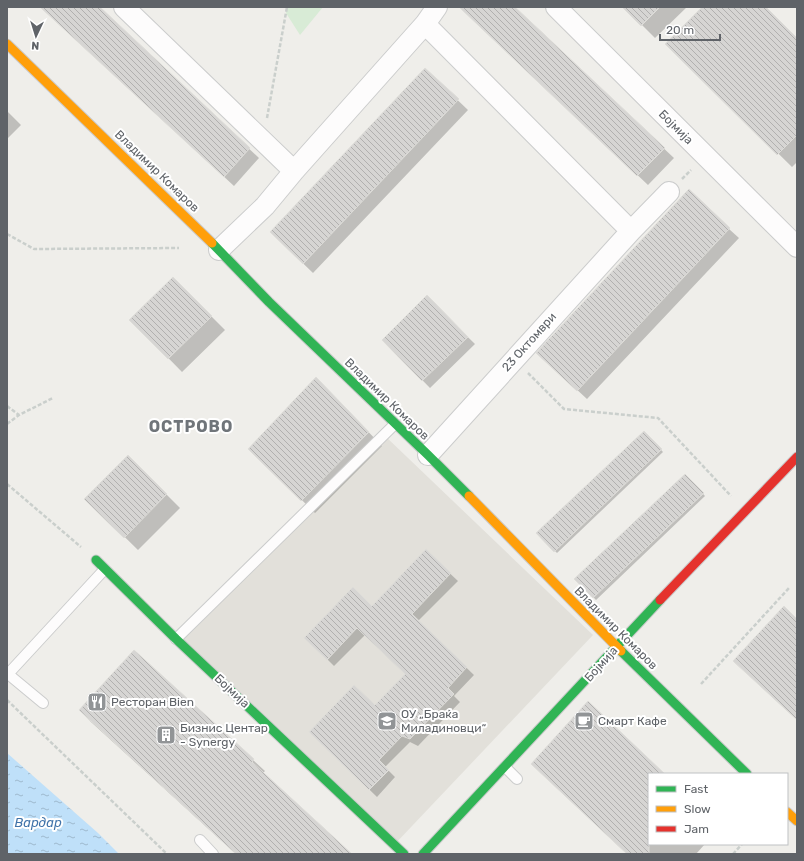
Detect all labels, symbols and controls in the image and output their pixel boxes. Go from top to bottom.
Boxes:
north arrow [16,16,56,56]
scale bar [660,16,720,42]
text: 20 m [666,23,694,37]
text: N [31,39,40,52]
street label: Бојмија [656,107,696,147]
street label: Владимир Комаров [112,127,202,215]
street label: 23 Октомври [499,310,559,374]
street label: Владимир Комаров [342,355,432,443]
district label: ОСТРОВО [149,417,233,436]
street label: Владимир Комаров [572,584,661,673]
street label: Бојмија [581,643,621,685]
street label: Бојмија [212,671,252,711]
restaurant icon: Ресторан Bien [86,691,108,713]
place label: Ресторан Bien [111,695,194,709]
place label: ОУ „Браќа Миладиновци“ [401,707,486,735]
school or university icon: ОУ „Браќа Миладиновци“ [376,710,398,732]
cafe icon: Смарт Кафе [573,710,595,732]
place label: Смарт Кафе [598,714,667,728]
place label: Бизнис Центар - Synergy [180,721,268,749]
building icon: Бизнис Центар - Synergy [155,724,177,746]
legend [648,773,788,845]
text: Fast [684,782,708,796]
text: Slow [684,802,711,816]
water label: Вардар [14,815,62,830]
text: Jam [684,822,709,836]

